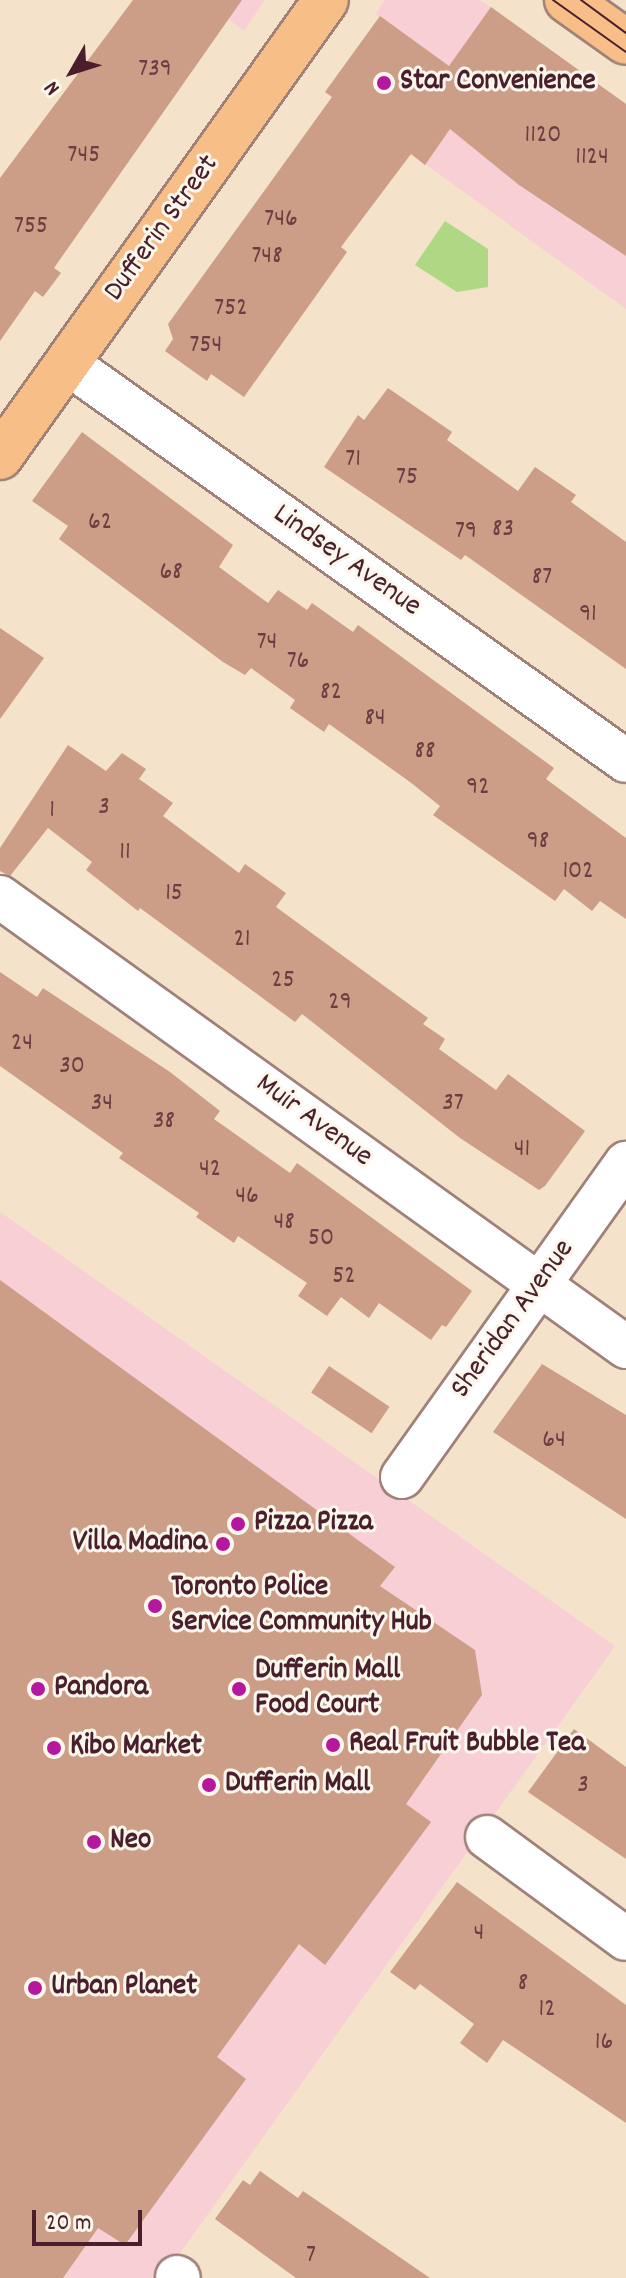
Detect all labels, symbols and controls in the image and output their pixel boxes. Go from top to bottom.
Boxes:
north arrow [32,32,112,112]
house number: 739 [138,54,172,86]
place label: Star Convenience [400,65,596,101]
text: N [37,73,68,101]
marker: Star Convenience [375,74,393,92]
house number: 1120 [525,120,561,152]
house number: 745 [68,140,100,172]
house number: 1124 [575,142,609,174]
street label: Dufferin Street [98,149,228,309]
house number: 746 [264,204,298,236]
house number: 755 [14,211,48,243]
house number: 748 [251,241,283,273]
house number: 752 [214,293,248,325]
house number: 754 [190,330,222,362]
house number: 71 [345,444,361,476]
house number: 75 [396,462,418,494]
street label: Lindsey Avenue [265,498,427,626]
house number: 62 [88,507,112,539]
house number: 83 [492,514,514,546]
house number: 79 [455,516,477,548]
house number: 68 [159,557,183,589]
house number: 87 [532,562,552,594]
house number: 91 [579,599,597,631]
house number: 74 [257,627,277,659]
house number: 76 [287,646,309,678]
house number: 82 [320,677,342,709]
house number: 84 [364,703,386,735]
house number: 88 [415,736,435,768]
house number: 92 [466,772,490,804]
house number: 3 [98,792,110,824]
house number: 1 [49,795,55,827]
house number: 98 [527,826,549,858]
house number: 11 [119,837,131,869]
house number: 102 [562,856,594,888]
house number: 15 [165,878,183,910]
house number: 21 [233,924,251,956]
house number: 25 [271,965,295,997]
house number: 29 [328,987,352,1019]
house number: 24 [11,1028,33,1060]
house number: 30 [59,1051,85,1083]
street label: Muir Avenue [247,1067,379,1177]
house number: 34 [91,1088,113,1120]
house number: 37 [442,1088,464,1120]
house number: 38 [153,1106,175,1138]
house number: 41 [514,1134,530,1166]
house number: 42 [199,1154,221,1186]
house number: 46 [235,1181,259,1213]
house number: 48 [273,1207,295,1239]
house number: 50 [308,1223,334,1255]
street label: Sheridan Avenue [444,1233,584,1407]
house number: 52 [332,1261,356,1293]
house number: 64 [542,1425,566,1457]
place label: Pizza Pizza [254,1506,373,1542]
marker: Pizza Pizza [229,1515,247,1533]
place label: Villa Madina [73,1526,207,1562]
marker: Villa Madina [214,1535,232,1553]
place label: Toronto Police Service Community Hub [171,1571,432,1642]
marker: Toronto Police Service Community Hub [146,1597,164,1615]
place label: Dufferin Mall Food Court [255,1654,400,1724]
place label: Pandora [54,1671,148,1707]
marker: Pandora [29,1680,47,1698]
marker: Dufferin Mall Food Court [230,1680,248,1698]
place label: Real Fruit Bubble Tea [349,1727,585,1763]
place label: Kibo Market [70,1730,202,1766]
marker: Real Fruit Bubble Tea [324,1736,342,1754]
marker: Kibo Market [45,1739,63,1757]
place label: Dufferin Mall [225,1767,370,1803]
house number: 3 [577,1770,589,1802]
marker: Dufferin Mall [200,1776,218,1794]
place label: Neo [110,1824,151,1860]
marker: Neo [85,1833,103,1851]
house number: 4 [474,1918,484,1950]
house number: 8 [518,1968,528,2000]
place label: Urban Planet [51,1970,197,2006]
marker: Urban Planet [26,1979,44,1997]
house number: 12 [538,1994,556,2026]
house number: 16 [595,2027,613,2059]
scale bar [36,2194,146,2244]
text: 20 m [46,2207,92,2241]
house number: 7 [306,2240,316,2272]

